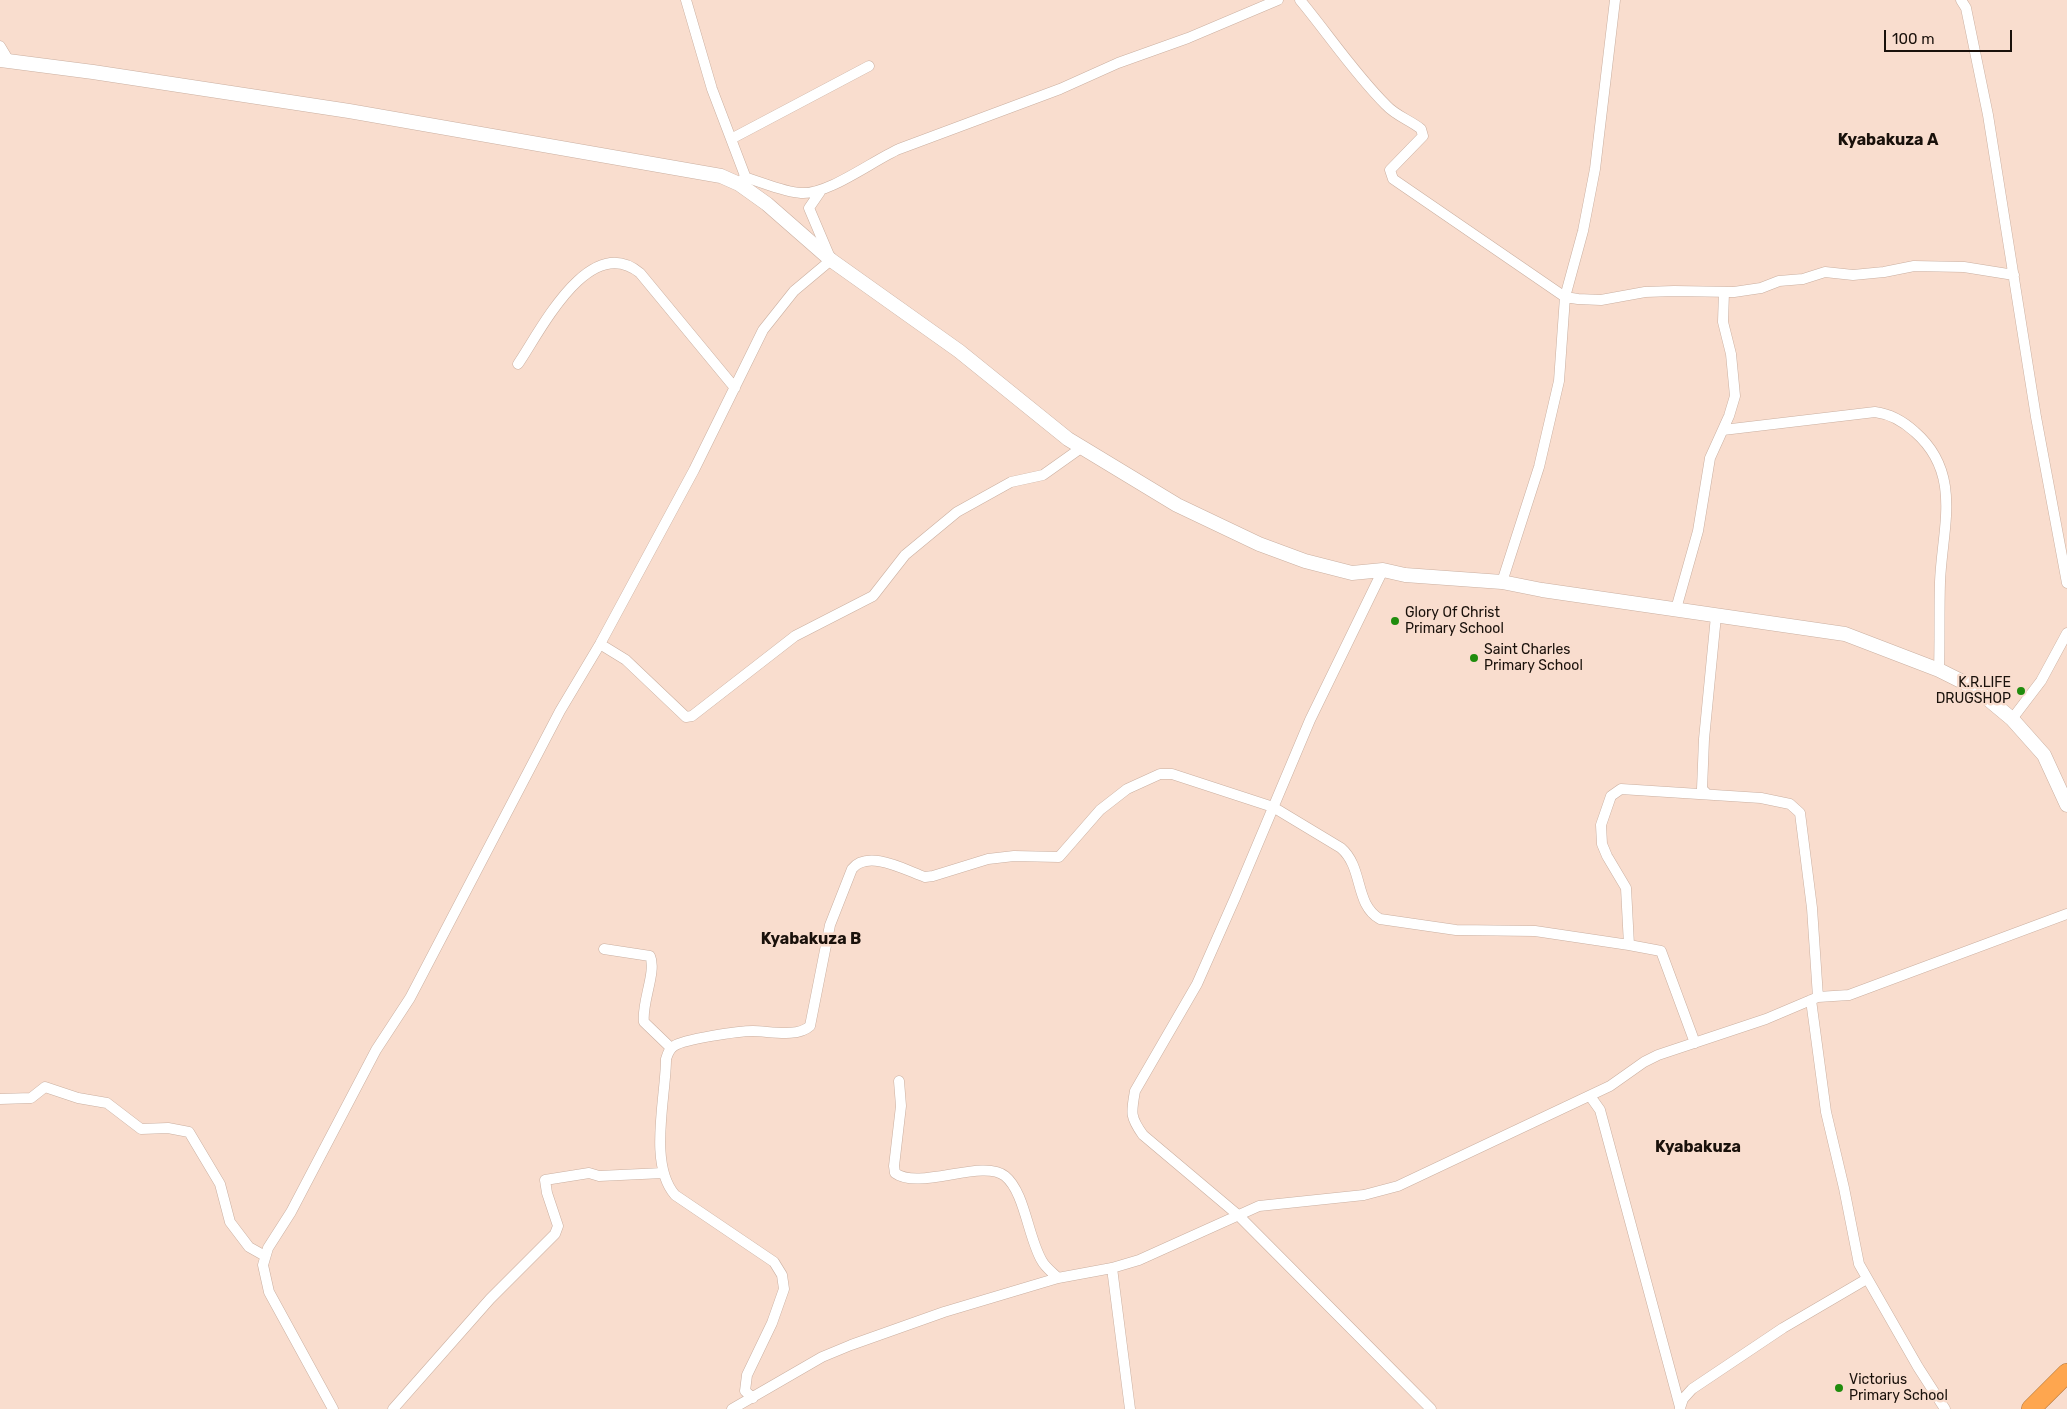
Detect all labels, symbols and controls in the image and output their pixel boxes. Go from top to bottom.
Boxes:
scale bar [1887,20,2014,52]
text: 100 m [1892,30,1934,48]
district label: Kyabakuza A [1838,130,1938,150]
place label: Glory Of Christ Primary School [1405,605,1504,638]
marker: Glory Of Christ Primary School [1389,615,1401,627]
place label: Saint Charles Primary School [1484,642,1583,674]
marker: Saint Charles Primary School [1468,652,1480,664]
place label: K.R.LIFE DRUGSHOP [1936,675,2011,708]
marker: K.R.LIFE DRUGSHOP [2015,685,2027,697]
district label: Kyabakuza B [761,929,861,949]
district label: Kyabakuza [1655,1137,1741,1157]
place label: Victorius Primary School [1849,1372,1948,1404]
marker: Victorius Primary School [1833,1382,1845,1394]

